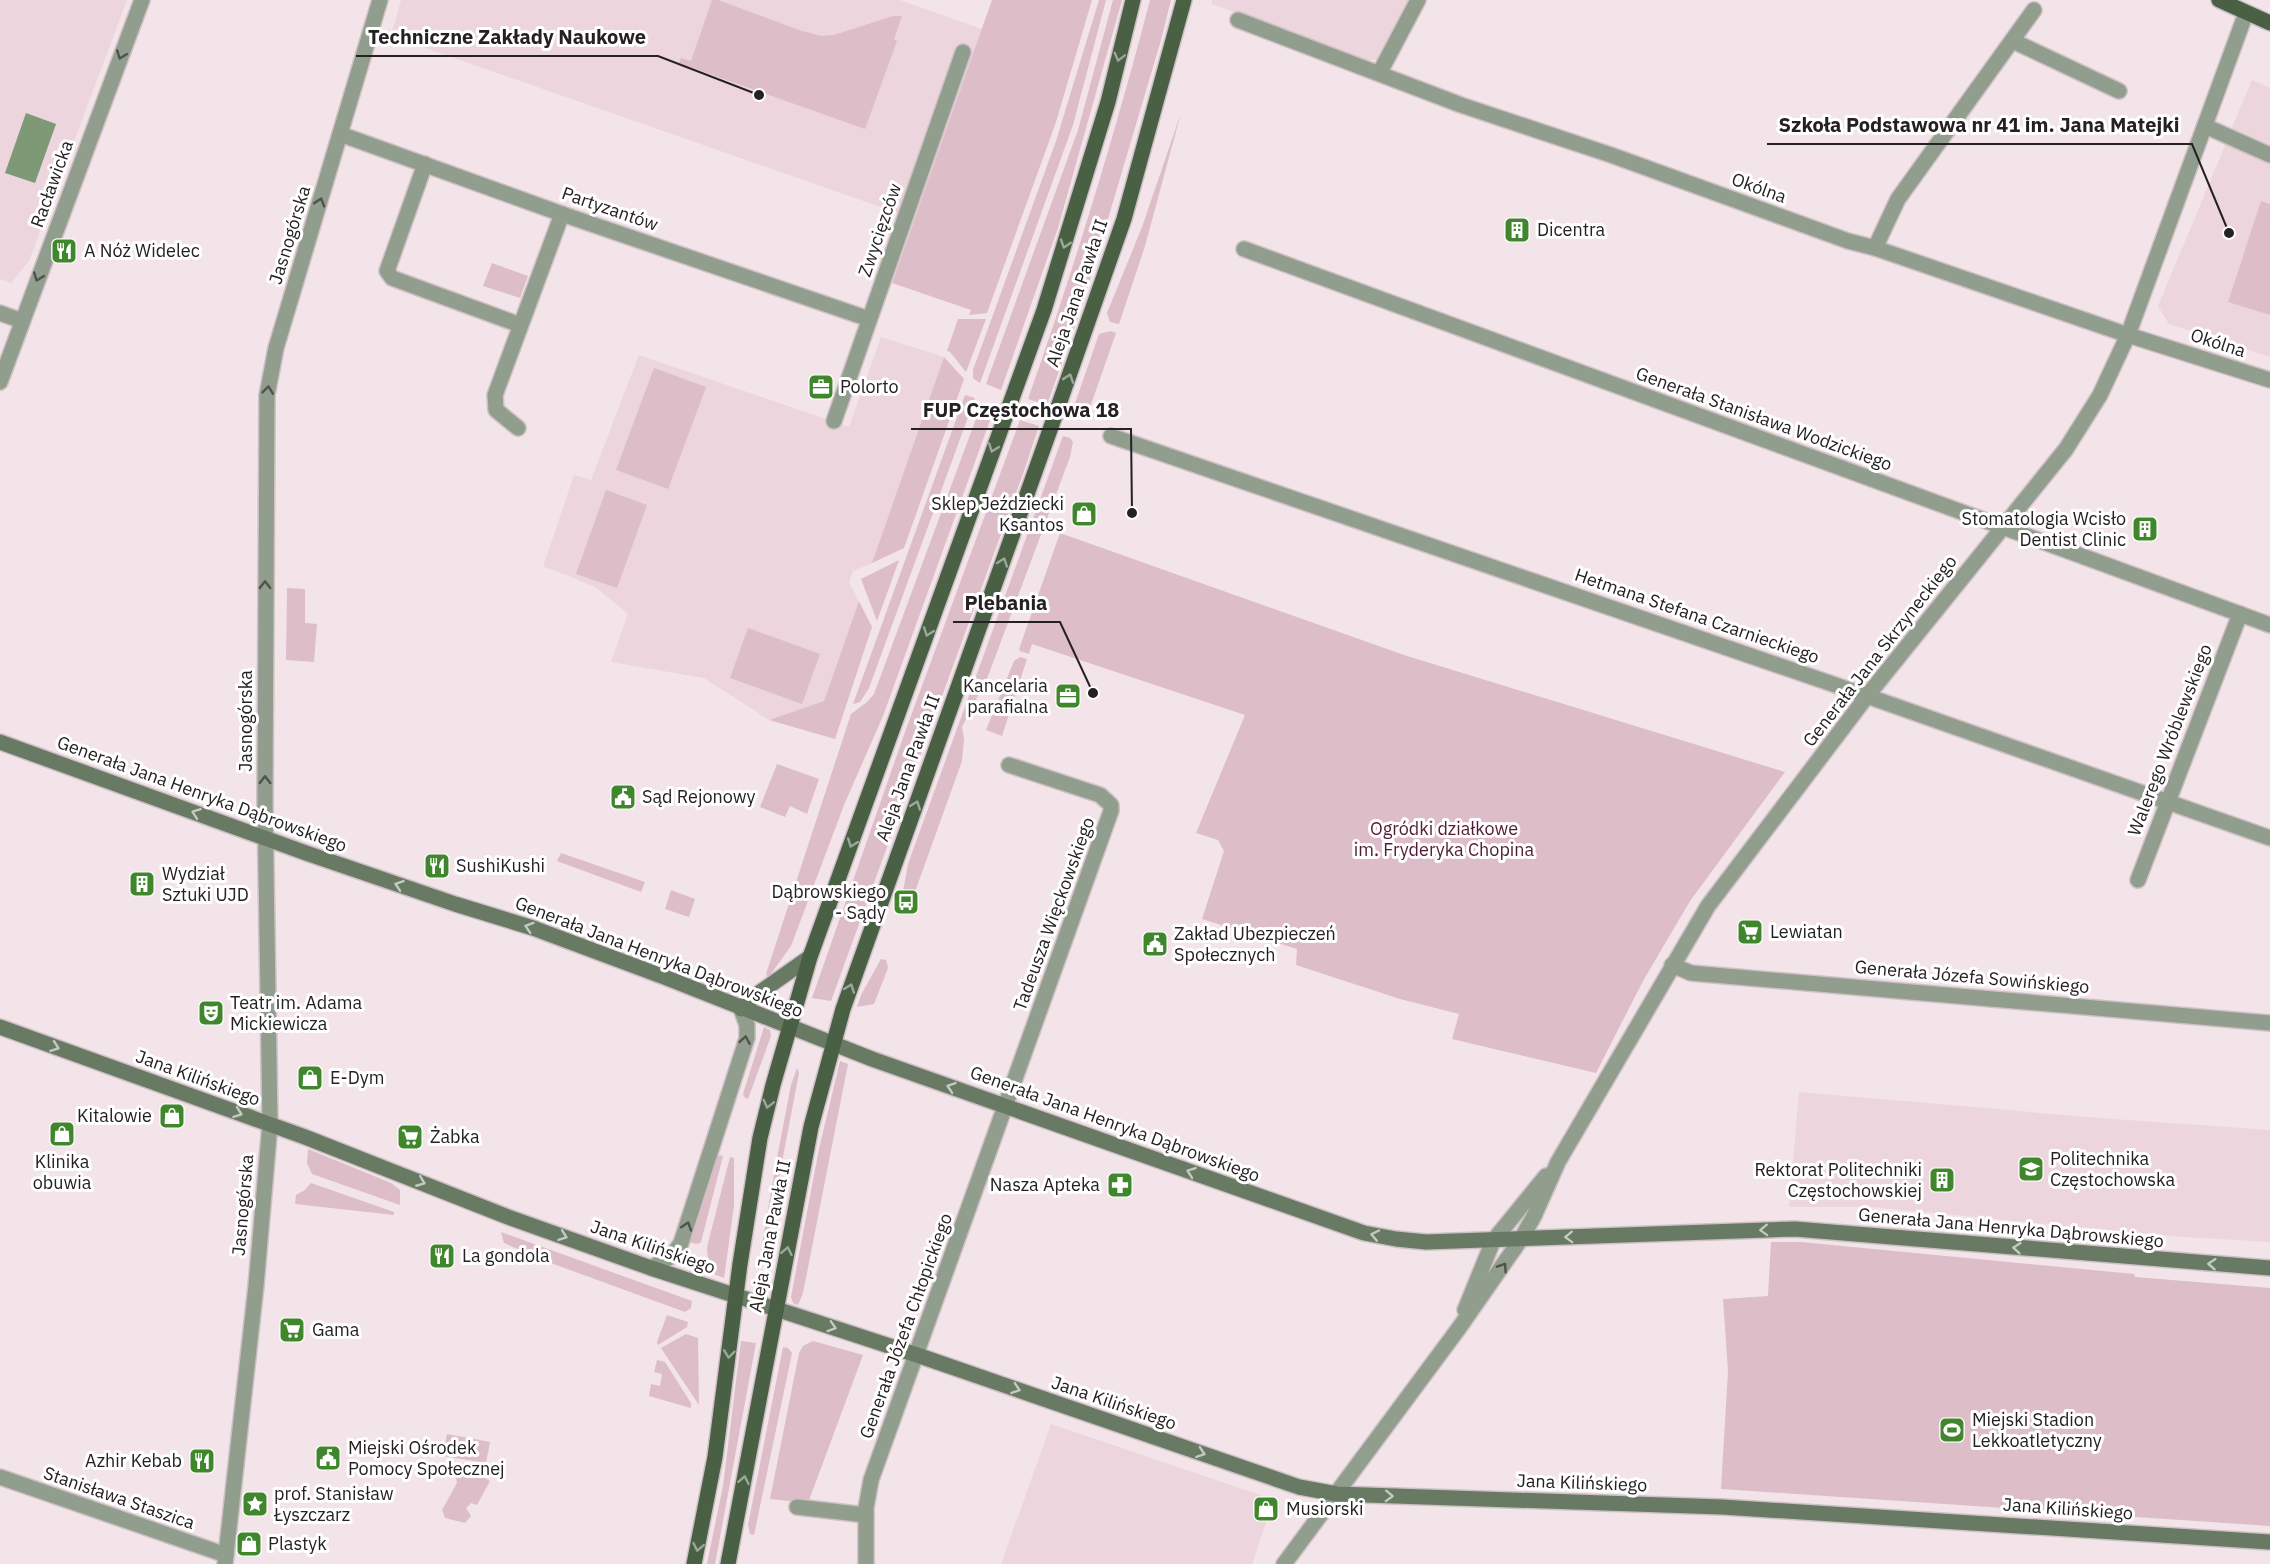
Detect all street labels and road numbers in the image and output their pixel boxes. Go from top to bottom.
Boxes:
street label: Racławicka [25,137,78,231]
street label: Okólna [1729,167,1790,208]
street label: Zwycięzców [853,180,906,280]
street label: Partyzantów [559,181,662,236]
street label: Jasnogórska [264,182,316,287]
street label: Aleja Jana Pawła II [1040,216,1113,370]
street label: Okólna [2188,323,2249,362]
street label: Generała Stanisława Wodzickiego [1633,361,1895,476]
street label: Generała Jana Skrzyneckiego [1798,550,1962,751]
street label: Hetmana Stefana Czarnieckiego [1572,563,1823,668]
street label: Walerego Wróblewskiego [2122,641,2217,839]
street label: Jasnogórska [234,670,257,772]
street label: Aleja Jana Pawła II [870,691,945,845]
street label: Generała Jana Henryka Dąbrowskiego [54,730,350,857]
street label: Tadeusza Więckowskiego [1008,814,1099,1014]
street label: Generała Jana Henryka Dąbrowskiego [512,891,807,1022]
street label: Generała Józefa Sowińskiego [1854,955,2090,998]
street label: Jana Kilińskiego [133,1044,263,1111]
street label: Generała Jana Henryka Dąbrowskiego [967,1060,1263,1187]
street label: Jasnogórska [227,1153,258,1257]
street label: Aleja Jana Pawła II [743,1158,796,1314]
street label: Generała Jana Henryka Dąbrowskiego [1857,1203,2165,1252]
street label: Generała Józefa Chłopickiego [854,1210,957,1442]
street label: Jana Kilińskiego [588,1214,719,1279]
street label: Jana Kilińskiego [1049,1370,1180,1435]
street label: Stanisława Staszica [41,1461,198,1534]
street label: Jana Kilińskiego [1516,1469,1648,1496]
street label: Jana Kilińskiego [2002,1492,2134,1525]

